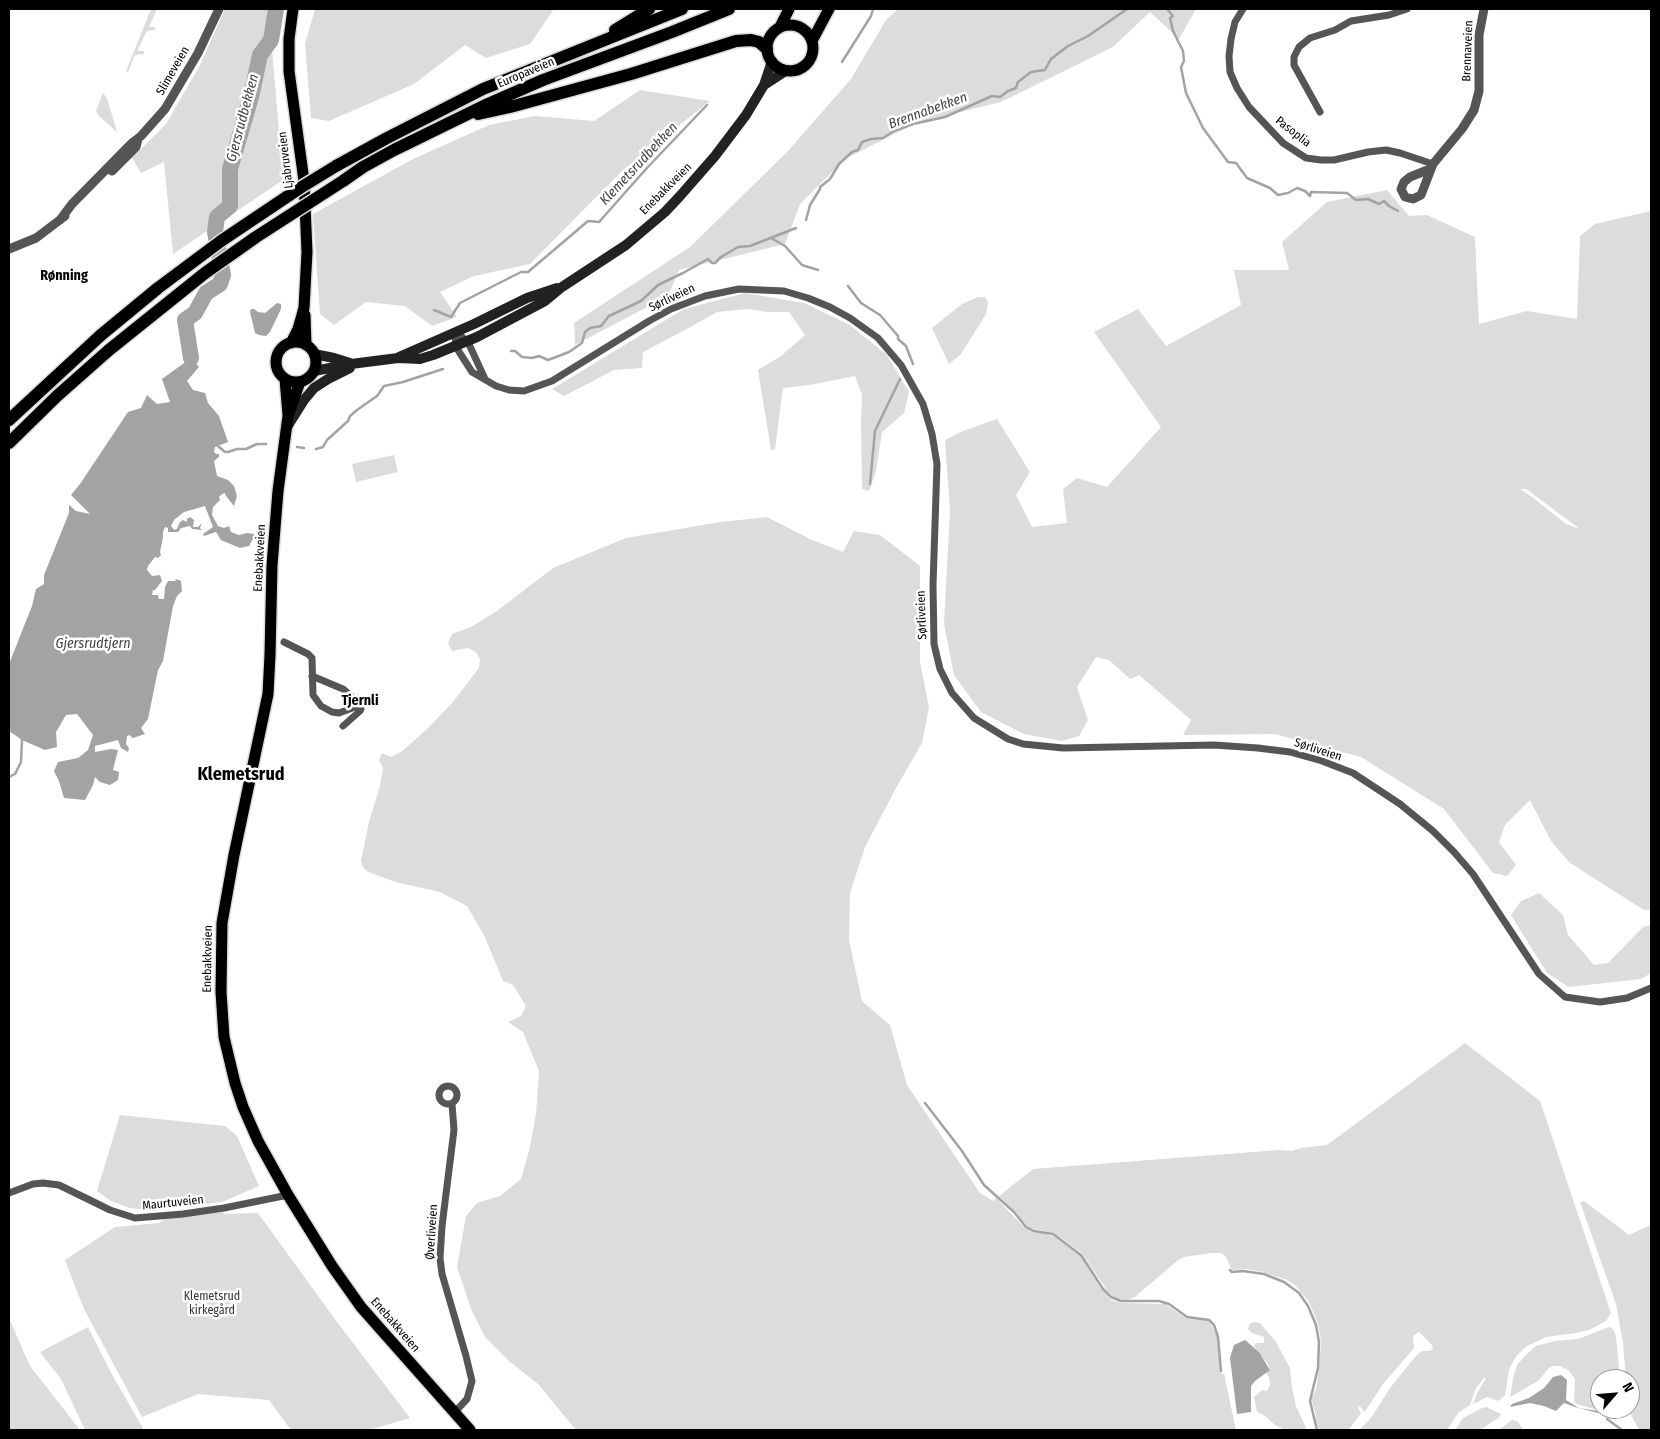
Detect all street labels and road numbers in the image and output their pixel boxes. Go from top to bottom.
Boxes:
street label: Brennaveien [1460,20,1476,82]
street label: Slimeveien [153,44,193,98]
street label: Europaveien [495,55,557,91]
street label: Pasoplia [1272,114,1314,150]
street label: Ljabruveien [275,131,297,189]
street label: Enebakkveien [637,160,695,218]
street label: Sørliveien [647,281,697,315]
street label: Enebakkveien [251,524,269,592]
street label: Sørliveien [914,590,930,640]
street label: Sørliveien [1292,736,1344,764]
street label: Enebakkveien [200,925,216,993]
street label: Maurtuveien [142,1193,204,1213]
street label: Øverliveien [423,1204,441,1260]
street label: Enebakkveien [367,1295,423,1355]

